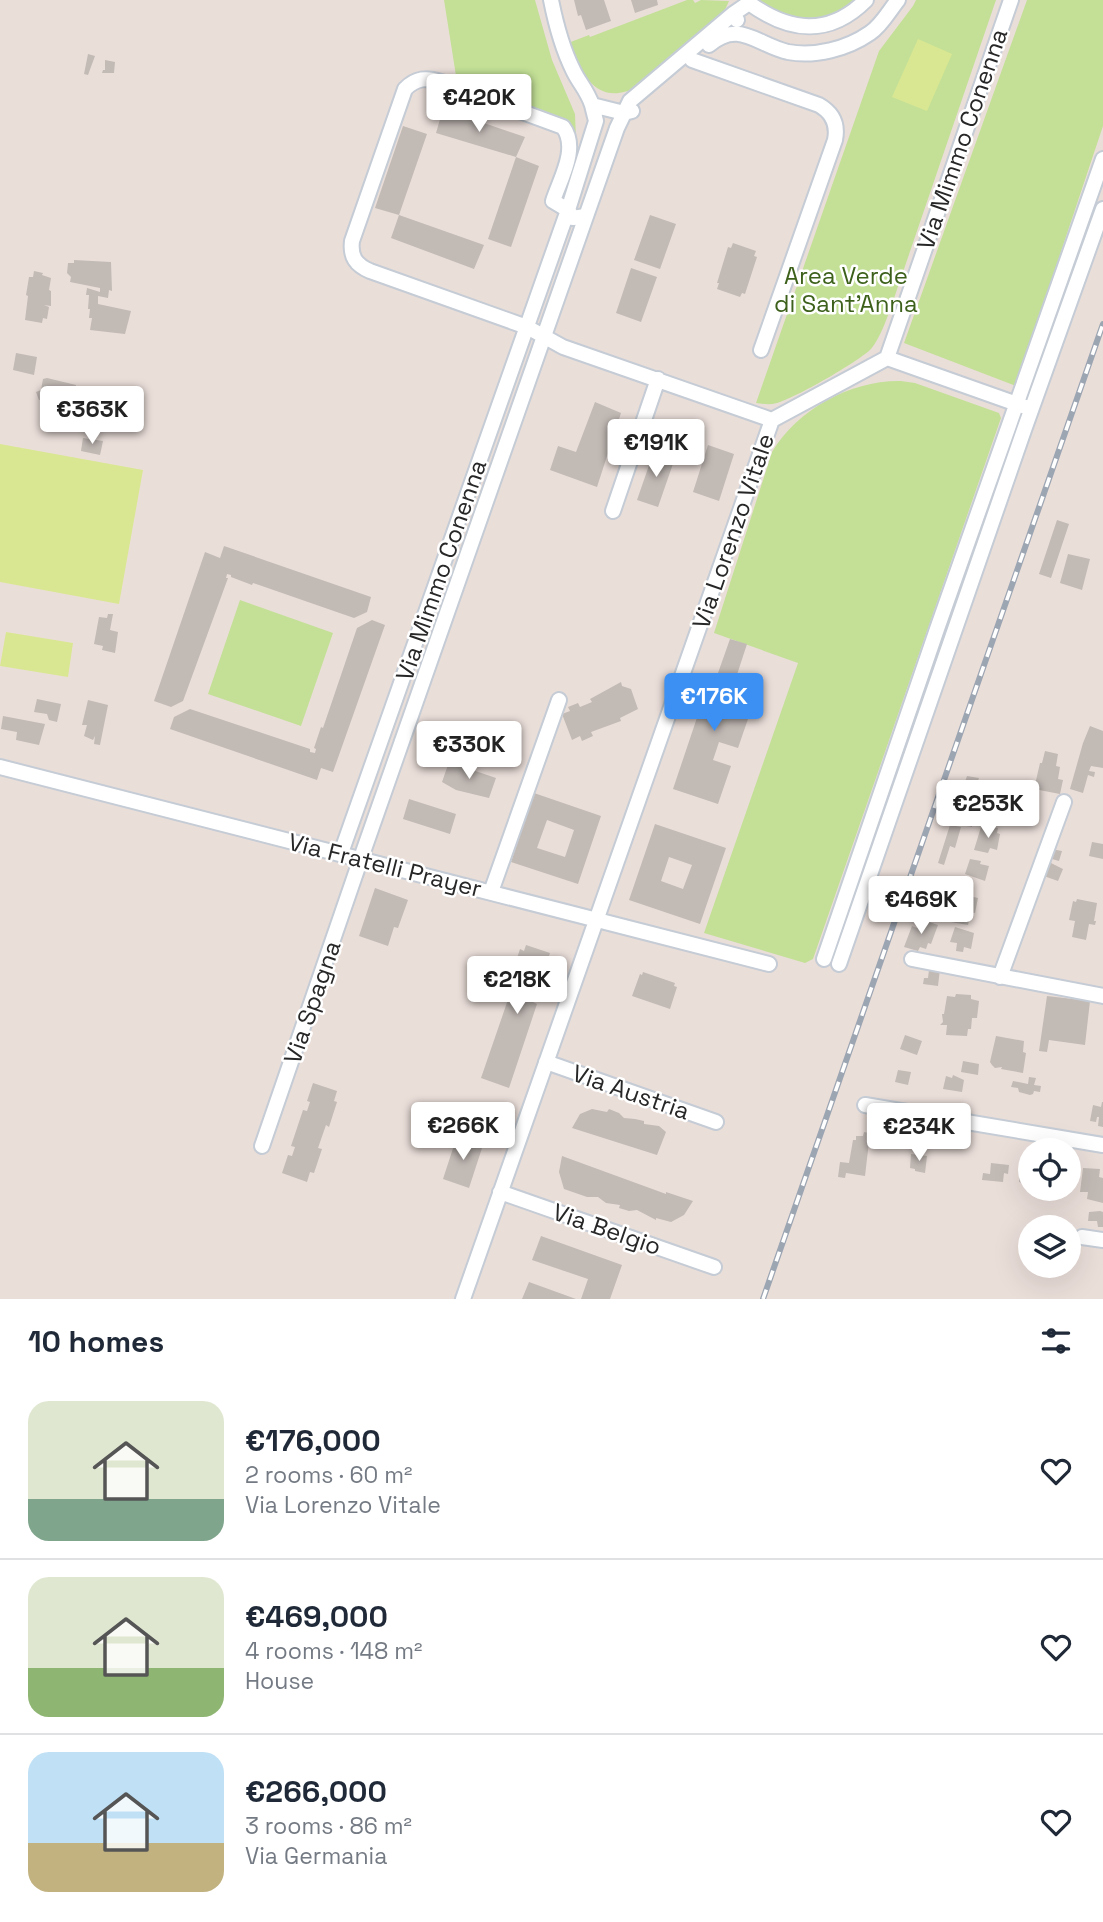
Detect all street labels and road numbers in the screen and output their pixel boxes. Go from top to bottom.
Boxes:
street label: Via Mimmo Conenna [910,24,1014,254]
street label: Via Lorenzo Vitale [685,429,781,633]
street label: Via Mimmo Conenna [389,455,493,685]
street label: Via Fratelli Prayer [285,826,485,904]
street label: Via Spagna [276,936,348,1068]
street label: Via Austria [568,1057,694,1127]
street label: Via Belgio [549,1196,665,1262]

